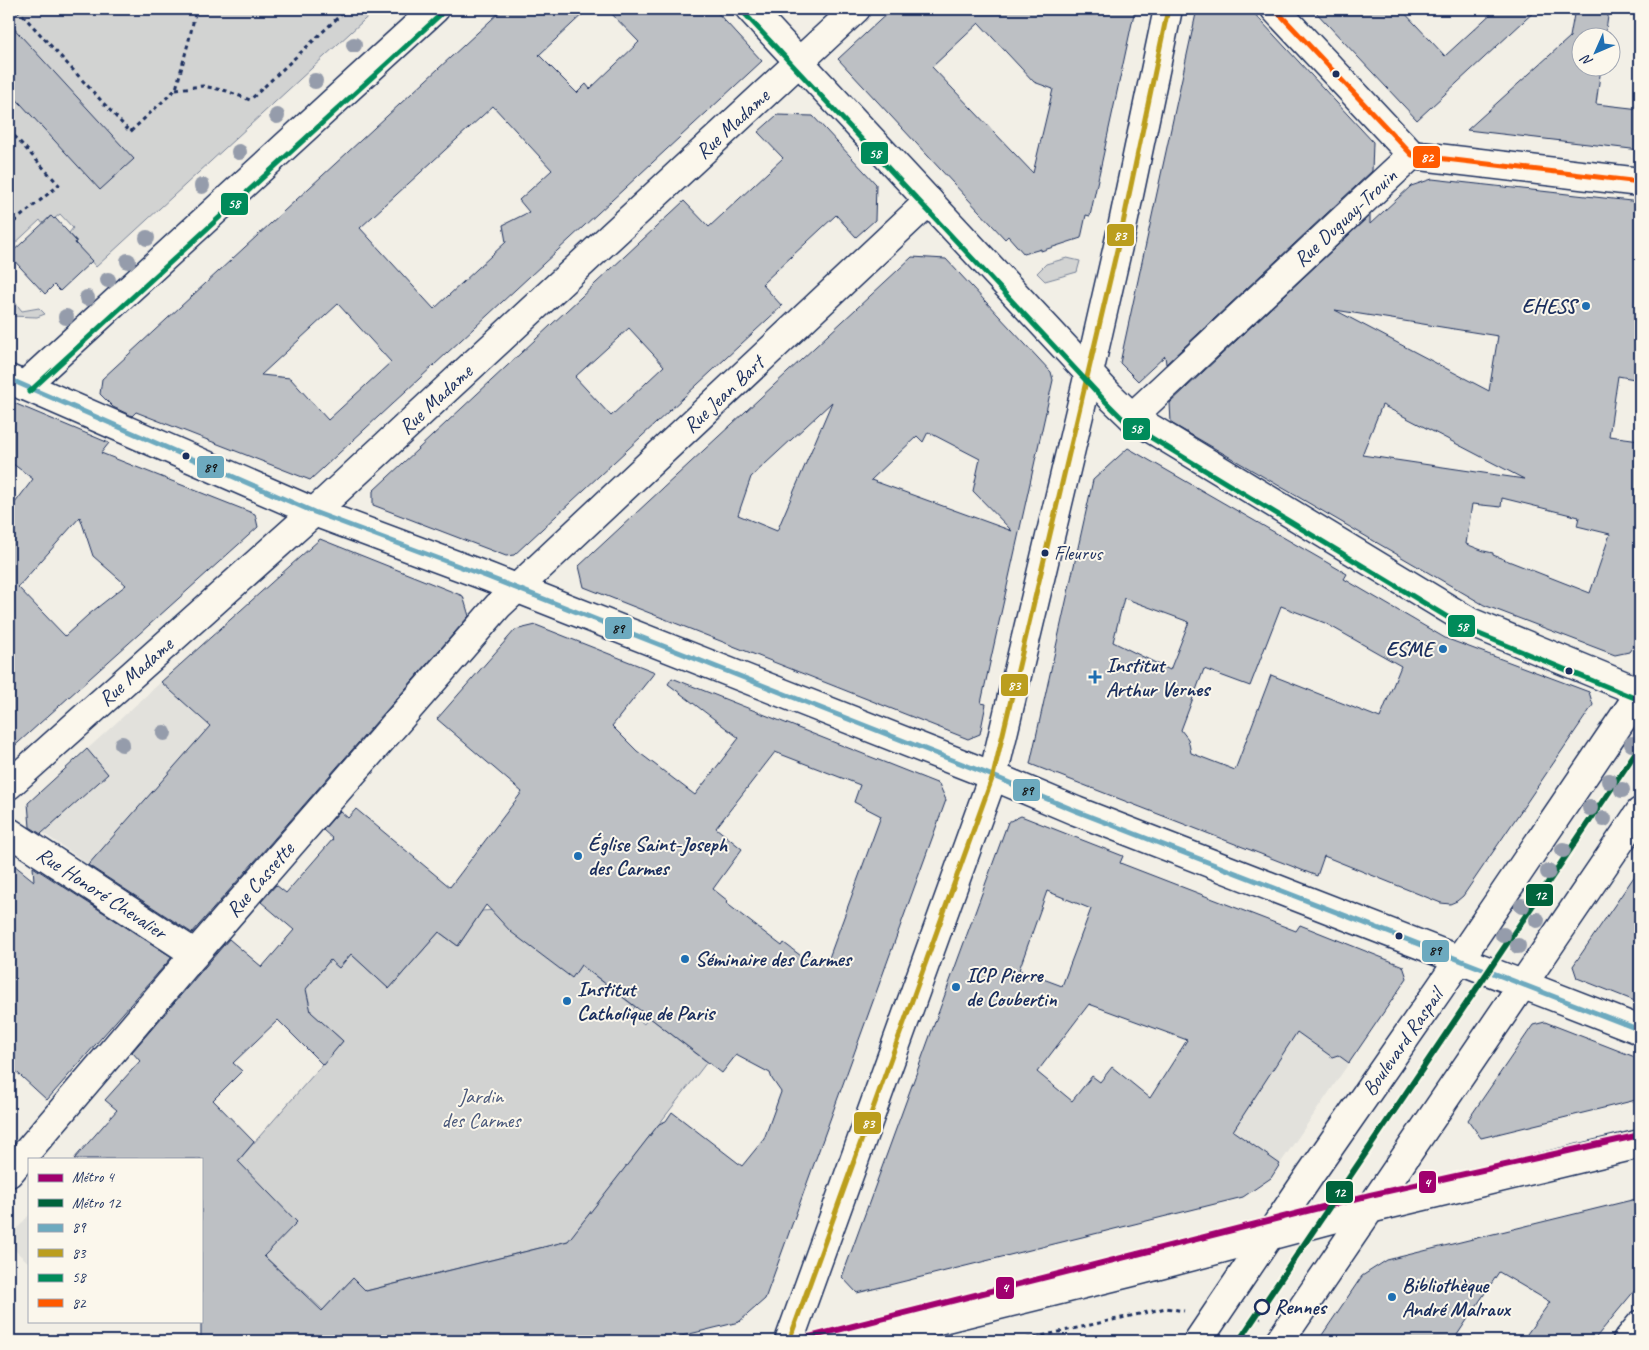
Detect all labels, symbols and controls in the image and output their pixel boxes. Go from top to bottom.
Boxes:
north arrow [1572,28,1622,78]
text: N [1576,50,1596,70]
unlabelled marker [1331,69,1341,79]
street label: Rue Madame [690,82,775,164]
line badge: 58 [860,141,889,165]
text: 58 [869,145,883,162]
line badge: 82 [1412,145,1441,169]
text: 82 [1421,149,1435,166]
street label: Rue Duguay-Trouin [1288,162,1403,272]
line badge: 58 [220,192,249,216]
text: 58 [228,195,242,212]
line badge: 83 [1106,223,1135,247]
text: 83 [1114,227,1128,244]
place label: EHESS [1522,293,1580,319]
marker: EHESS [1580,300,1592,312]
street label: Rue Jean Bart [678,348,771,438]
street label: Rue Madame [393,358,479,440]
line badge: 58 [1122,417,1151,441]
text: 58 [1130,420,1144,437]
unlabelled marker [181,451,191,461]
line badge: 89 [196,455,225,479]
text: 89 [204,459,218,476]
place label: Fleurus [1054,541,1104,566]
marker: Fleurus [1040,548,1050,558]
line badge: 58 [1447,614,1476,638]
line badge: 89 [604,616,633,640]
text: 58 [1456,618,1470,635]
text: 89 [612,620,626,637]
street label: Rue Madame [93,631,179,712]
place label: ESME [1386,636,1436,662]
marker: ESME [1437,643,1449,655]
place label: Institut Arthur Vernes [1106,652,1212,702]
unlabelled marker [1564,666,1574,676]
marker: Institut Arthur Vernes [1088,670,1102,684]
line badge: 83 [1000,673,1029,697]
text: 83 [1008,677,1022,694]
line badge: 89 [1012,778,1041,802]
text: 89 [1021,782,1035,799]
place label: Église Saint-Joseph des Carmes [588,831,729,881]
street label: Rue Cassette [220,836,300,922]
street label: Rue Honoré Chevalier [32,841,174,946]
marker: Église Saint-Joseph des Carmes [572,850,584,862]
line badge: 12 [1525,883,1554,907]
text: 12 [1534,887,1548,904]
unlabelled marker [1394,931,1404,941]
line badge: 89 [1421,939,1450,963]
text: 89 [1429,942,1443,959]
place label: Séminaire des Carmes [695,946,854,972]
marker: Séminaire des Carmes [679,953,691,965]
place label: ICP Pierre de Coubertin [966,962,1057,1012]
place label: Institut Catholique de Paris [577,976,717,1026]
marker: ICP Pierre de Coubertin [950,981,962,993]
street label: Boulevard Raspail [1356,981,1450,1101]
marker: Institut Catholique de Paris [561,995,573,1007]
park label: Jardin des Carmes [442,1083,522,1133]
line badge: 83 [853,1111,882,1135]
text: 83 [862,1115,876,1132]
legend [28,1158,202,1322]
text: Métro 4 [72,1168,115,1187]
line badge: 4 [1418,1170,1437,1194]
text: 4 [1424,1174,1432,1191]
line badge: 12 [1325,1180,1354,1204]
text: 12 [1333,1184,1347,1201]
text: Métro 12 [72,1194,122,1213]
text: 89 [72,1218,87,1237]
text: 83 [72,1244,87,1263]
text: 58 [72,1268,87,1287]
place label: Bibliothèque André Malraux [1402,1272,1511,1322]
line badge: 4 [995,1276,1015,1300]
text: 4 [1002,1279,1010,1296]
marker: Bibliothèque André Malraux [1386,1291,1398,1303]
text: 82 [72,1294,87,1313]
place label: Rennes [1274,1294,1329,1320]
marker: Rennes [1254,1299,1270,1315]

